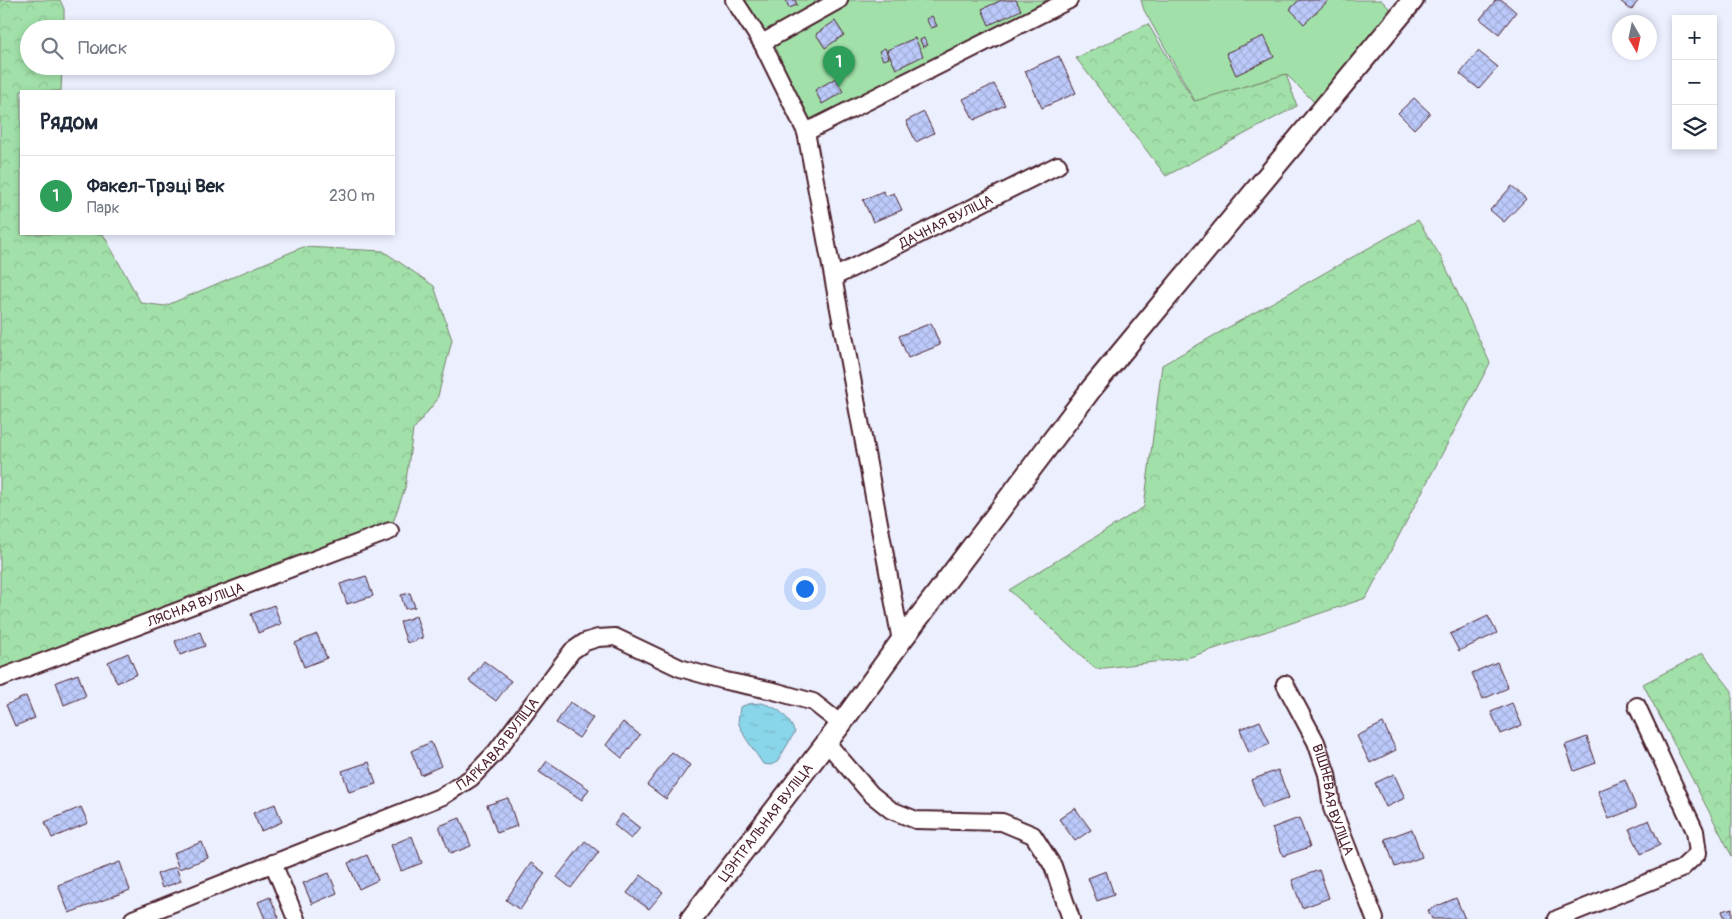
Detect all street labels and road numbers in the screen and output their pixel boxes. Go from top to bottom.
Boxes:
street label: ДАЧНАЯ ВУЛІЦА [895,191,996,252]
street label: ЛЯСНАЯ ВУЛІЦА [144,578,246,631]
street label: ПАРКАВАЯ ВУЛІЦА [453,694,542,794]
street label: ВІШНЁВАЯ ВУЛІЦА [1309,742,1358,857]
street label: ЦЭНТРАЛЬНАЯ ВУЛІЦА [715,760,816,885]

